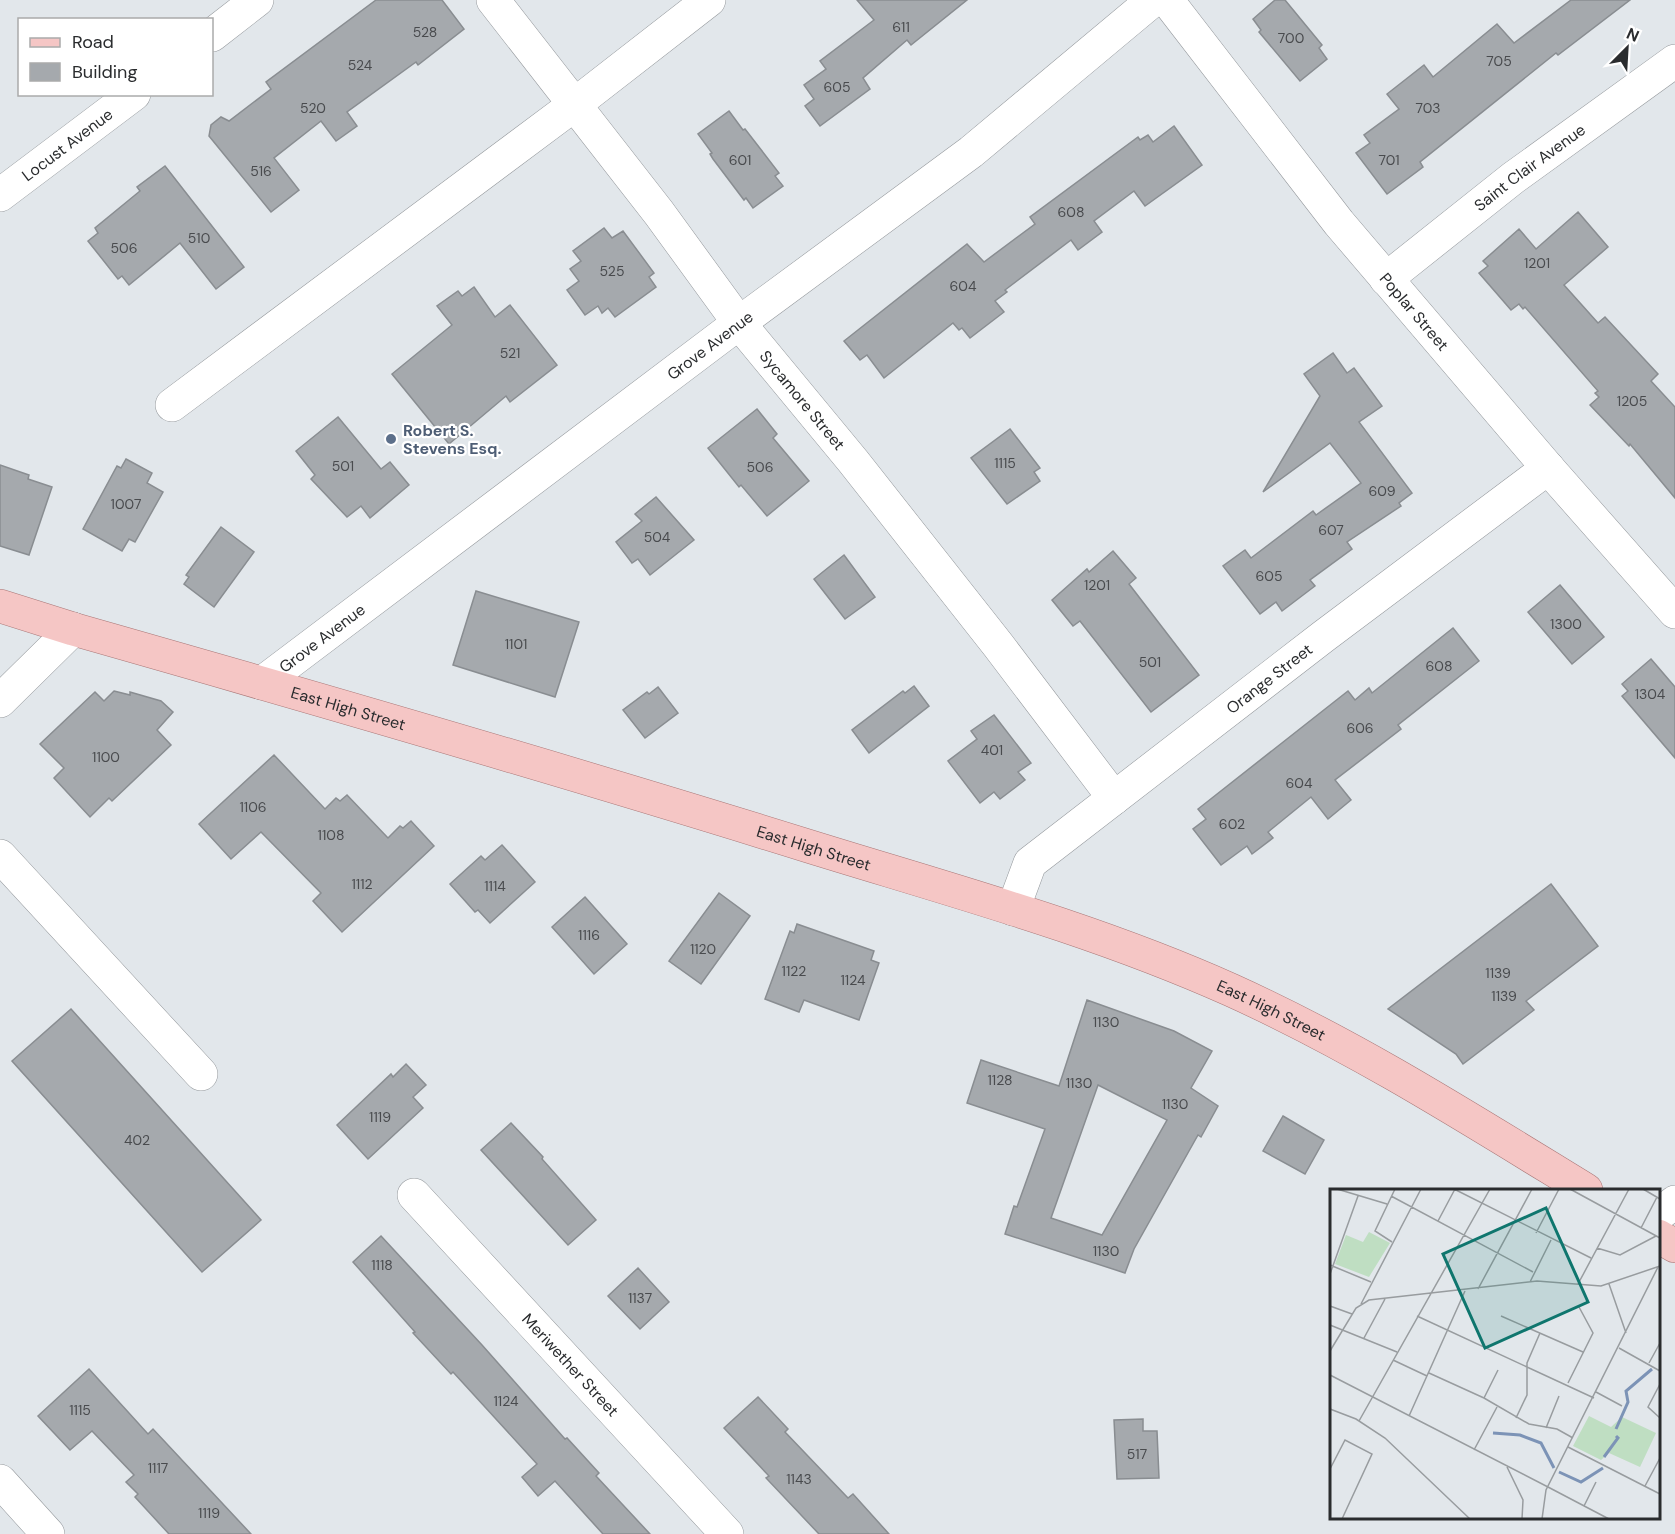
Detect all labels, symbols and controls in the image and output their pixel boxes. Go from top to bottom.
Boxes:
legend [18,18,213,96]
house number: 611 [892,18,910,36]
north arrow [1597,18,1657,78]
house number: 528 [413,23,437,41]
text: N [1623,23,1642,47]
house number: 700 [1278,29,1304,47]
text: Road [72,30,114,54]
house number: 705 [1486,52,1512,70]
house number: 524 [348,56,373,74]
text: Building [72,60,137,84]
house number: 605 [824,78,850,96]
house number: 520 [300,99,326,117]
house number: 703 [1415,99,1441,117]
street label: Locust Avenue [18,104,117,186]
street label: Saint Clair Avenue [1470,119,1590,216]
house number: 601 [729,151,751,169]
house number: 701 [1378,151,1400,169]
house number: 516 [250,162,272,180]
house number: 608 [1058,203,1084,221]
house number: 510 [188,229,210,247]
house number: 506 [111,239,137,257]
house number: 1201 [1524,254,1550,272]
house number: 525 [600,262,624,280]
street label: Poplar Street [1375,268,1453,355]
house number: 604 [950,277,977,295]
street label: Grove Avenue [663,306,757,385]
house number: 521 [500,344,520,362]
street label: Sycamore Street [755,346,850,455]
house number: 1205 [1617,392,1647,410]
place label: Robert S. Stevens Esq. [403,420,502,459]
marker: Robert S. Stevens Esq. [384,432,398,446]
house number: 1115 [994,454,1016,472]
house number: 501 [332,457,354,475]
house number: 506 [747,458,773,476]
house number: 609 [1368,482,1396,500]
house number: 1007 [111,495,141,513]
house number: 607 [1318,521,1344,539]
house number: 504 [644,528,671,546]
house number: 605 [1256,567,1282,585]
house number: 1201 [1084,576,1110,594]
street label: Grove Avenue [275,599,369,678]
house number: 1300 [1550,615,1582,633]
house number: 1101 [505,635,527,653]
street label: Orange Street [1222,639,1317,719]
house number: 501 [1139,653,1161,671]
house number: 608 [1426,657,1452,675]
street label: East High Street [288,682,408,735]
house number: 1304 [1635,685,1666,703]
house number: 606 [1346,719,1374,737]
house number: 401 [981,741,1003,759]
house number: 1100 [92,748,120,766]
house number: 604 [1286,774,1313,792]
house number: 1106 [239,798,267,816]
house number: 602 [1219,815,1245,833]
street label: East High Street [754,821,873,876]
house number: 1108 [318,826,344,844]
house number: 1112 [351,875,373,893]
house number: 1114 [484,877,506,895]
house number: 1116 [578,926,600,944]
house number: 1120 [690,940,716,958]
house number: 1122 [782,962,806,980]
house number: 1139 [1485,964,1511,982]
house number: 1124 [840,971,866,989]
street label: East High Street [1213,975,1329,1046]
house number: 1139 [1491,987,1517,1005]
house number: 1130 [1093,1013,1119,1031]
house number: 1128 [987,1071,1013,1089]
house number: 1130 [1066,1074,1092,1092]
house number: 1130 [1162,1095,1188,1113]
house number: 1119 [369,1108,391,1126]
house number: 402 [124,1131,150,1149]
inset map [1330,1189,1660,1519]
house number: 1130 [1093,1242,1119,1260]
house number: 1118 [371,1256,393,1274]
house number: 1137 [628,1289,652,1307]
street label: Meriwether Street [517,1309,623,1421]
house number: 1124 [493,1392,519,1410]
house number: 1115 [69,1401,91,1419]
house number: 517 [1127,1445,1147,1463]
house number: 1117 [148,1459,168,1477]
house number: 1143 [786,1470,812,1488]
house number: 1119 [198,1504,220,1522]

